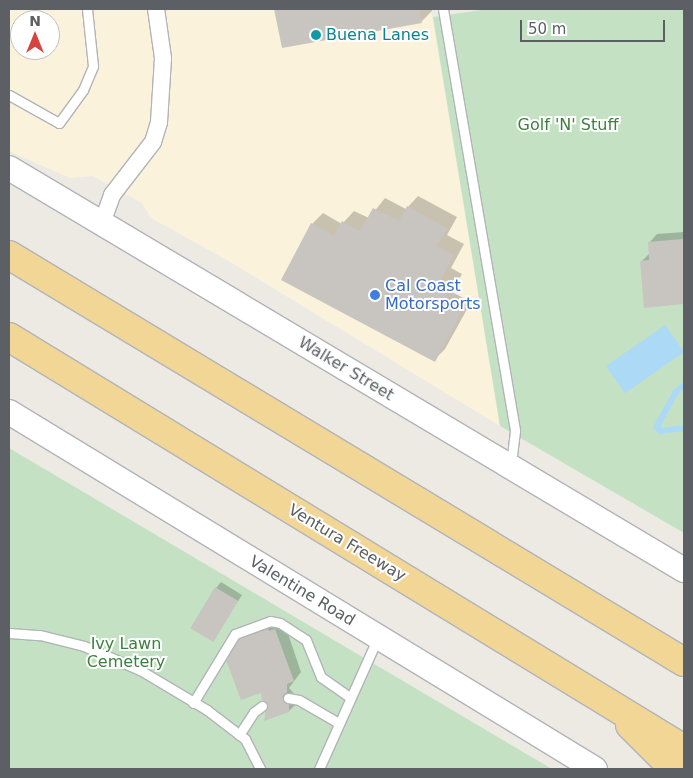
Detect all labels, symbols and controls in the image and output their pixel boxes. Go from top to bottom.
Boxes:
north arrow [10,10,60,60]
scale bar [523,10,668,42]
text: N [29,13,41,29]
text: 50 m [528,20,566,38]
place label: Buena Lanes [326,25,429,45]
marker: Buena Lanes [310,29,322,41]
park label: Golf 'N' Stuff [518,115,618,135]
place label: Cal Coast Motorsports [385,276,481,314]
marker: Cal Coast Motorsports [369,289,381,301]
street label: Walker Street [295,333,397,405]
street label: Ventura Freeway [285,500,409,586]
street label: Valentine Road [246,552,358,630]
park label: Ivy Lawn Cemetery [87,634,165,672]

